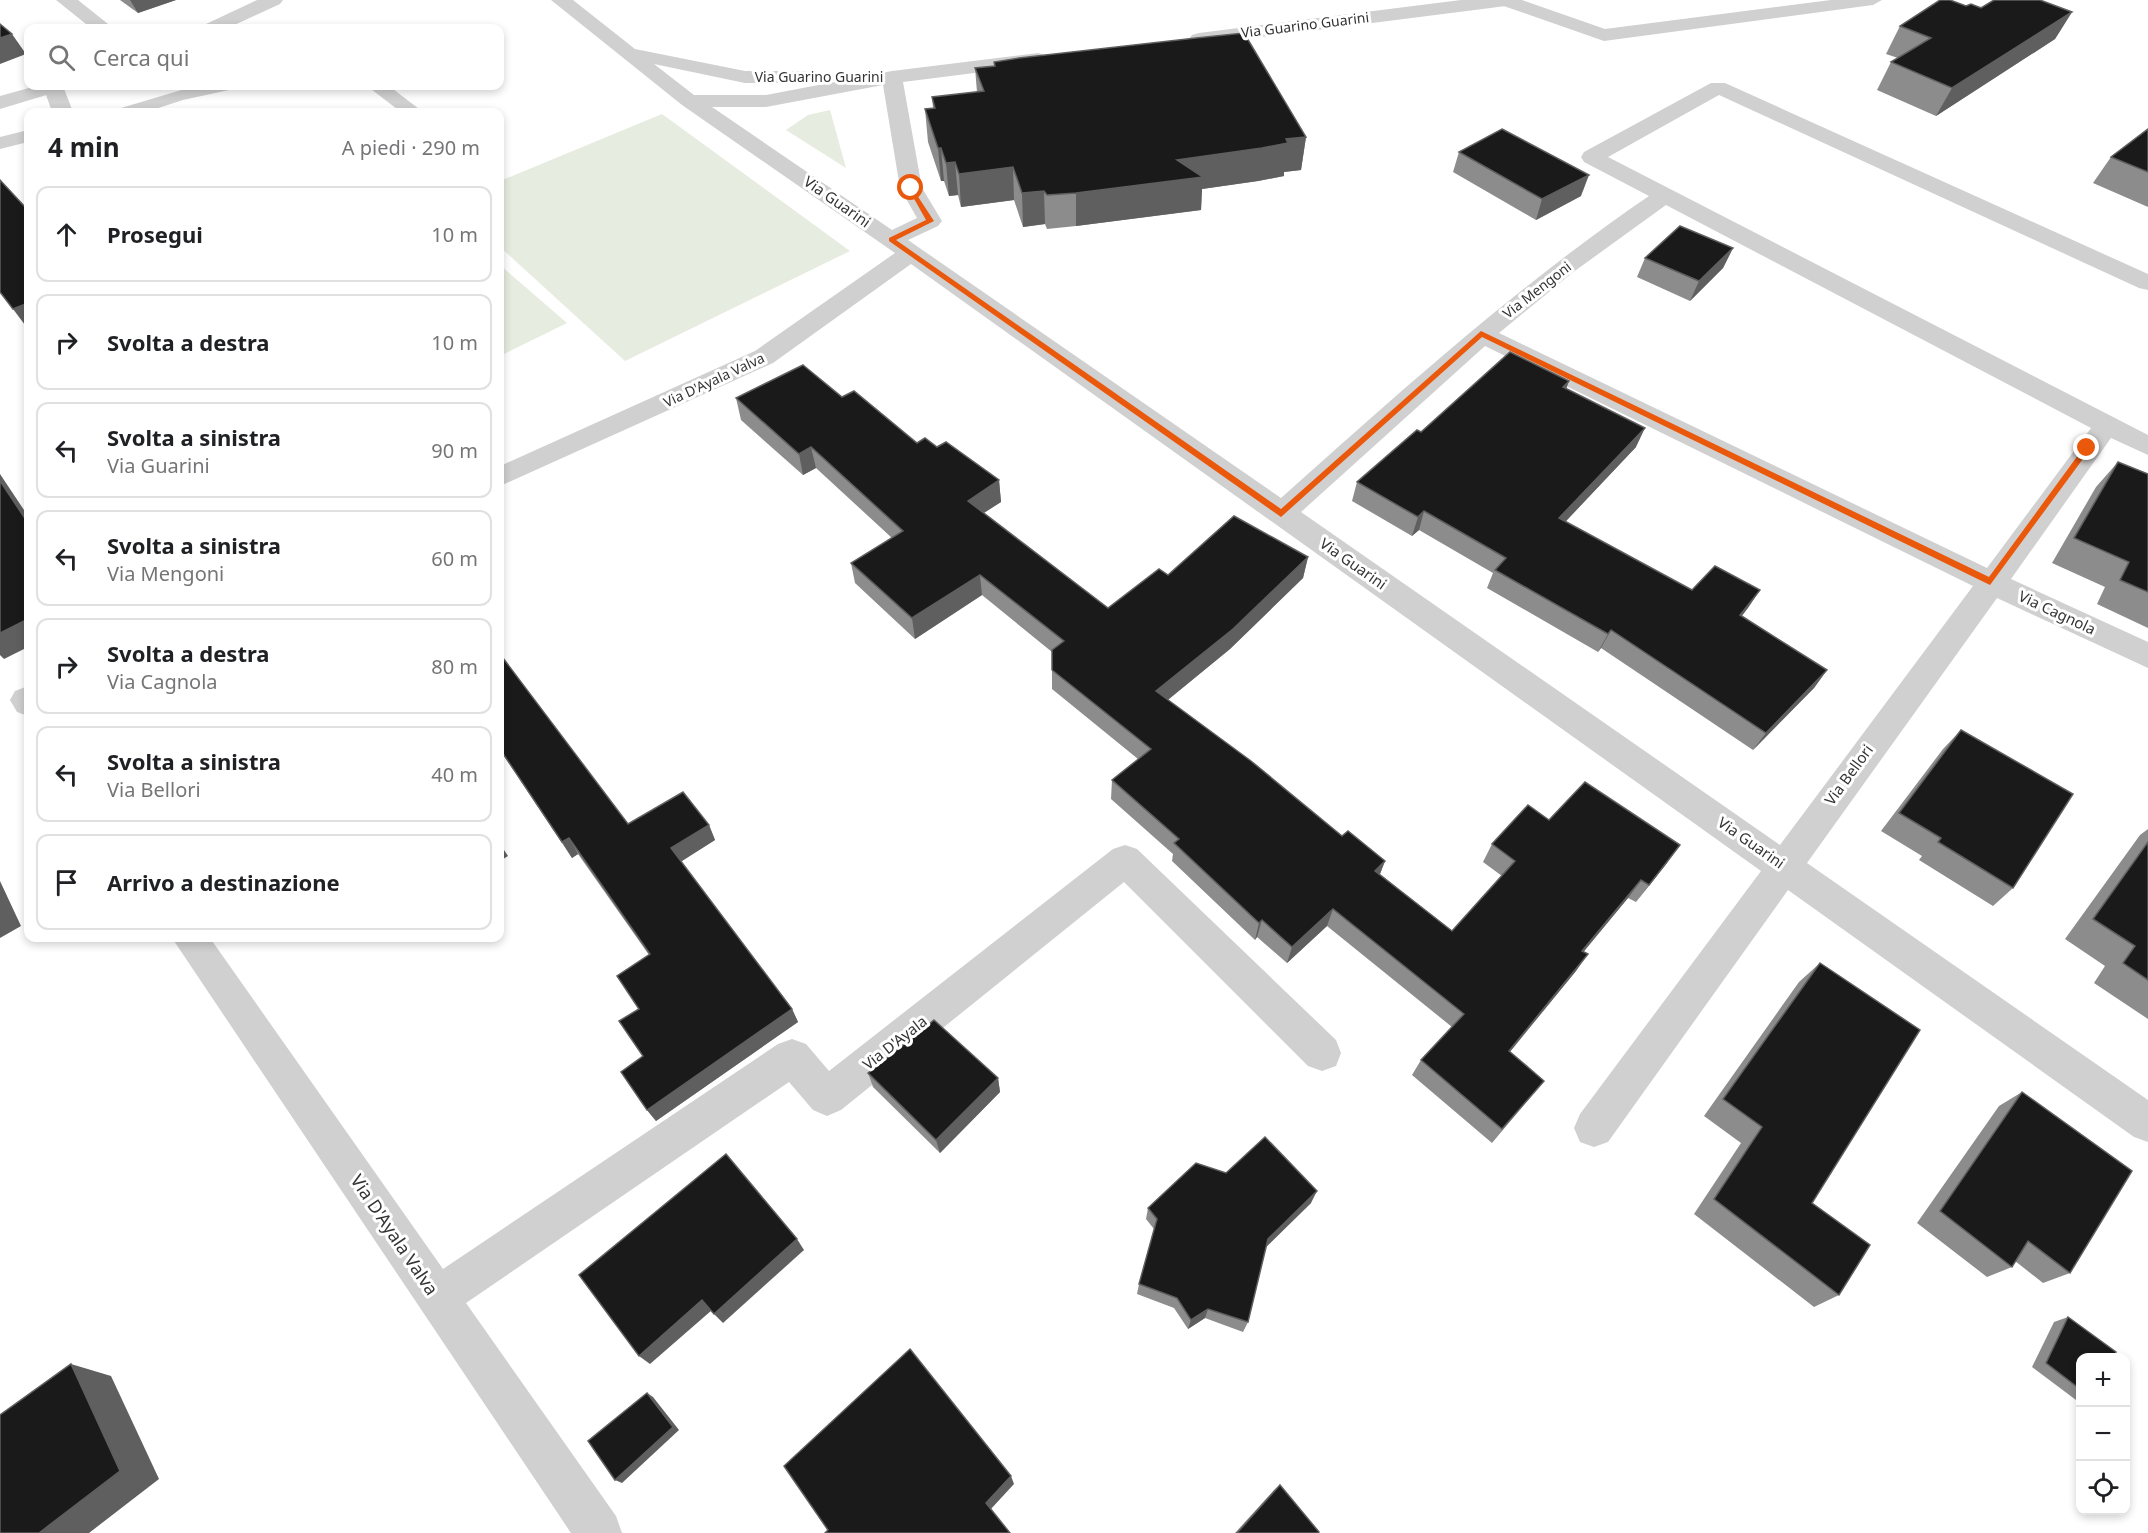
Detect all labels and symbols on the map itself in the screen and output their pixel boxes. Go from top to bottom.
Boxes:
street label: Via Guarino Guarini [1240,7,1370,42]
street label: Via Guarino Guarini [755,67,883,86]
street label: Via Guarini [800,171,875,231]
route start [897,174,923,200]
street label: Via Mengoni [1498,257,1575,322]
street label: Via D'Ayala Valva [660,348,767,411]
route end [2073,434,2099,460]
street label: Via Guarini [1316,533,1391,593]
street label: Via Cagnola [2016,586,2099,639]
street label: Via Bellori [1819,740,1877,809]
street label: Via Guarini [1714,812,1789,872]
street label: Via D'Ayala [858,1011,931,1074]
street label: Via D'Ayala Valva [346,1169,444,1300]

